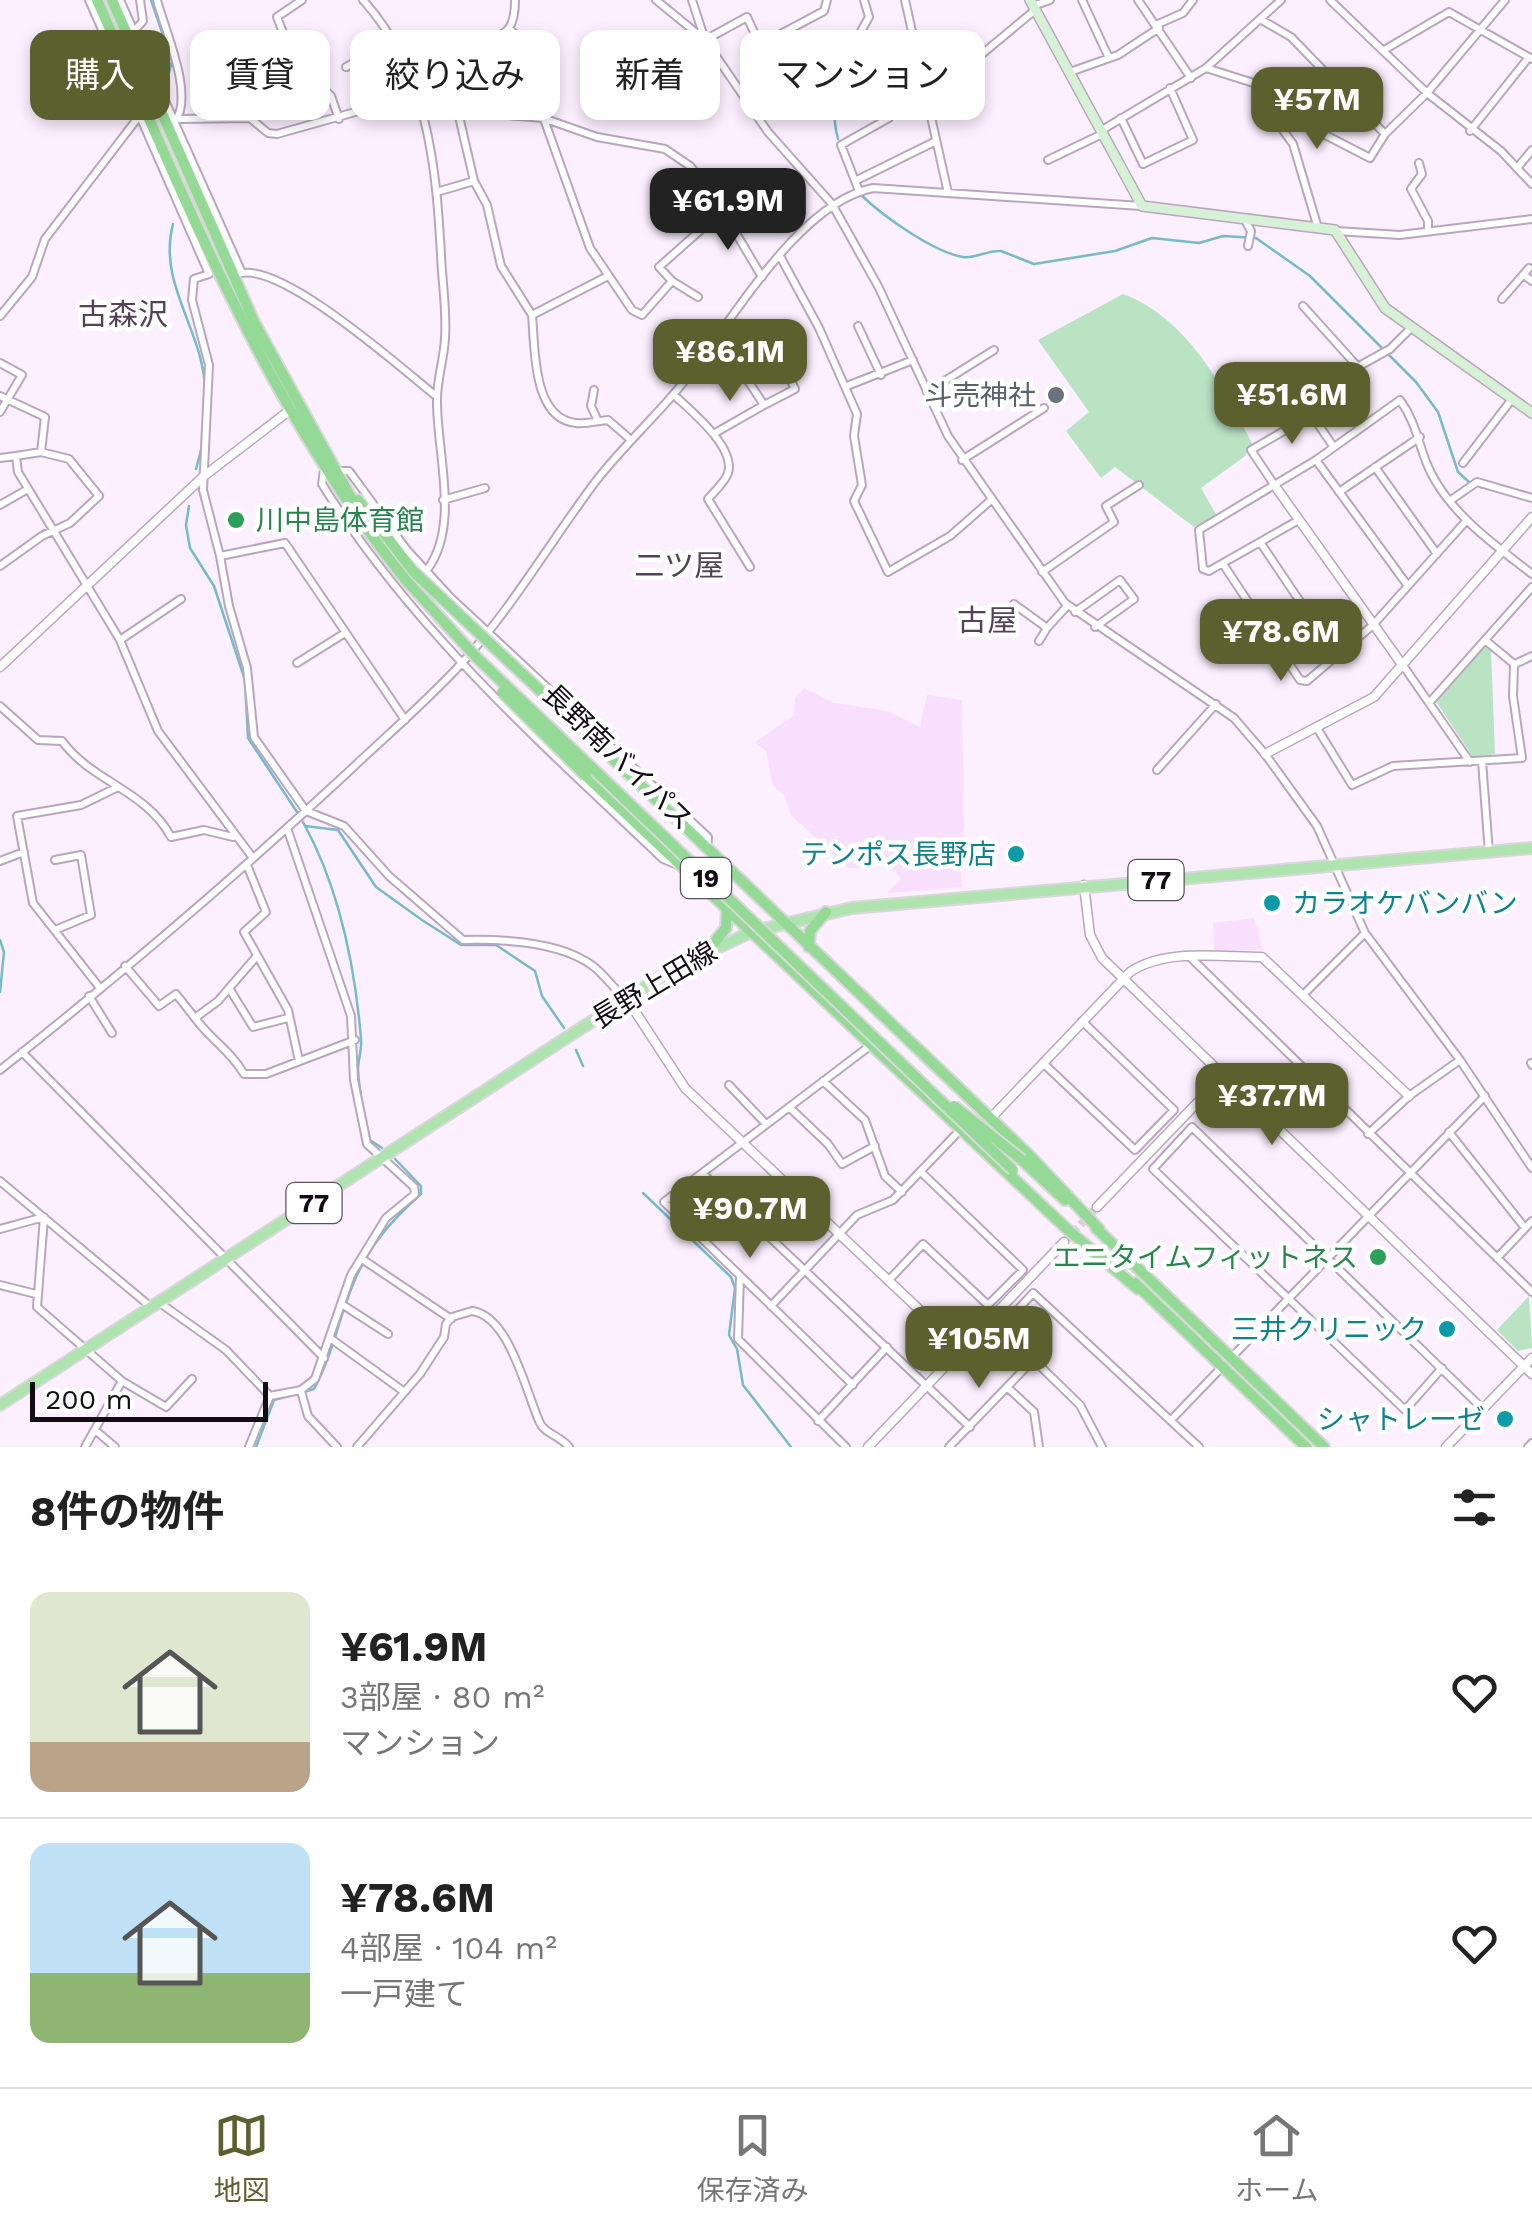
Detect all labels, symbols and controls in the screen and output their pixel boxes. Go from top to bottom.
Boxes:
chip: 購入 [30,30,170,120]
chip: 賃貸 [190,30,330,120]
chip: 絞り込み [350,30,560,120]
chip: 新着 [580,30,720,120]
chip: マンション [740,30,985,120]
pin: ¥57M [1258,67,1376,152]
text: ¥57M [1273,80,1361,118]
pin: ¥61.9M [647,168,809,253]
text: ¥61.9M [672,181,784,219]
district label: 古森沢 [78,297,168,332]
pin: ¥86.1M [649,319,811,404]
text: ¥86.1M [675,332,785,370]
pin: ¥51.6M [1211,362,1373,447]
text: ¥51.6M [1236,375,1348,413]
place label: 斗売神社 [924,379,1036,412]
marker: 斗売神社 [1045,384,1067,406]
place label: 川中島体育館 [256,504,424,537]
marker: 川中島体育館 [225,509,247,531]
district label: 二ツ屋 [634,548,724,583]
pin: ¥78.6M [1200,599,1362,684]
district label: 古屋 [957,603,1017,638]
text: ¥78.6M [1222,612,1340,650]
street label: 長野南バイパス [536,677,700,837]
place label: テンポス長野店 [800,838,996,871]
marker: テンポス長野店 [1005,843,1027,865]
road number: 19 [681,858,731,898]
road number: 77 [1128,860,1184,900]
place label: カラオケバンバン [1292,887,1518,920]
marker: カラオケバンバン [1261,892,1283,914]
street label: 長野上田線 [585,935,723,1035]
pin: ¥37.7M [1191,1063,1353,1148]
text: ¥37.7M [1217,1076,1327,1114]
pin: ¥90.7M [669,1176,831,1261]
road number: 77 [286,1183,342,1223]
text: ¥90.7M [692,1189,808,1227]
place label: エニタイムフィットネス [1053,1241,1358,1274]
marker: エニタイムフィットネス [1367,1246,1389,1268]
pin: ¥105M [909,1306,1049,1391]
place label: 三井クリニック [1231,1313,1427,1346]
marker: 三井クリニック [1436,1318,1458,1340]
text: ¥105M [927,1319,1031,1357]
scale bar [30,1377,268,1422]
text: 200 m [45,1383,132,1416]
place label: シャトレーゼ [1317,1403,1485,1436]
marker: シャトレーゼ [1494,1408,1516,1430]
icon: filters [1447,1480,1502,1535]
text: 8件の物件 [30,1487,224,1536]
text: ¥61.9M [340,1622,487,1671]
icon: home [110,1632,230,1752]
icon: heart [1447,1665,1502,1720]
text: 3部屋 · 80 m² [340,1678,544,1716]
text: マンション [340,1724,500,1762]
text: ¥78.6M [340,1873,495,1922]
icon: home [110,1883,230,2003]
icon: heart [1447,1916,1502,1971]
text: 4部屋 · 104 m² [340,1929,557,1967]
text: 一戸建て [340,1975,468,2013]
tab: 地図 [213,2108,269,2208]
tab: 保存済み [696,2108,808,2208]
tab: ホーム [1235,2108,1319,2208]

